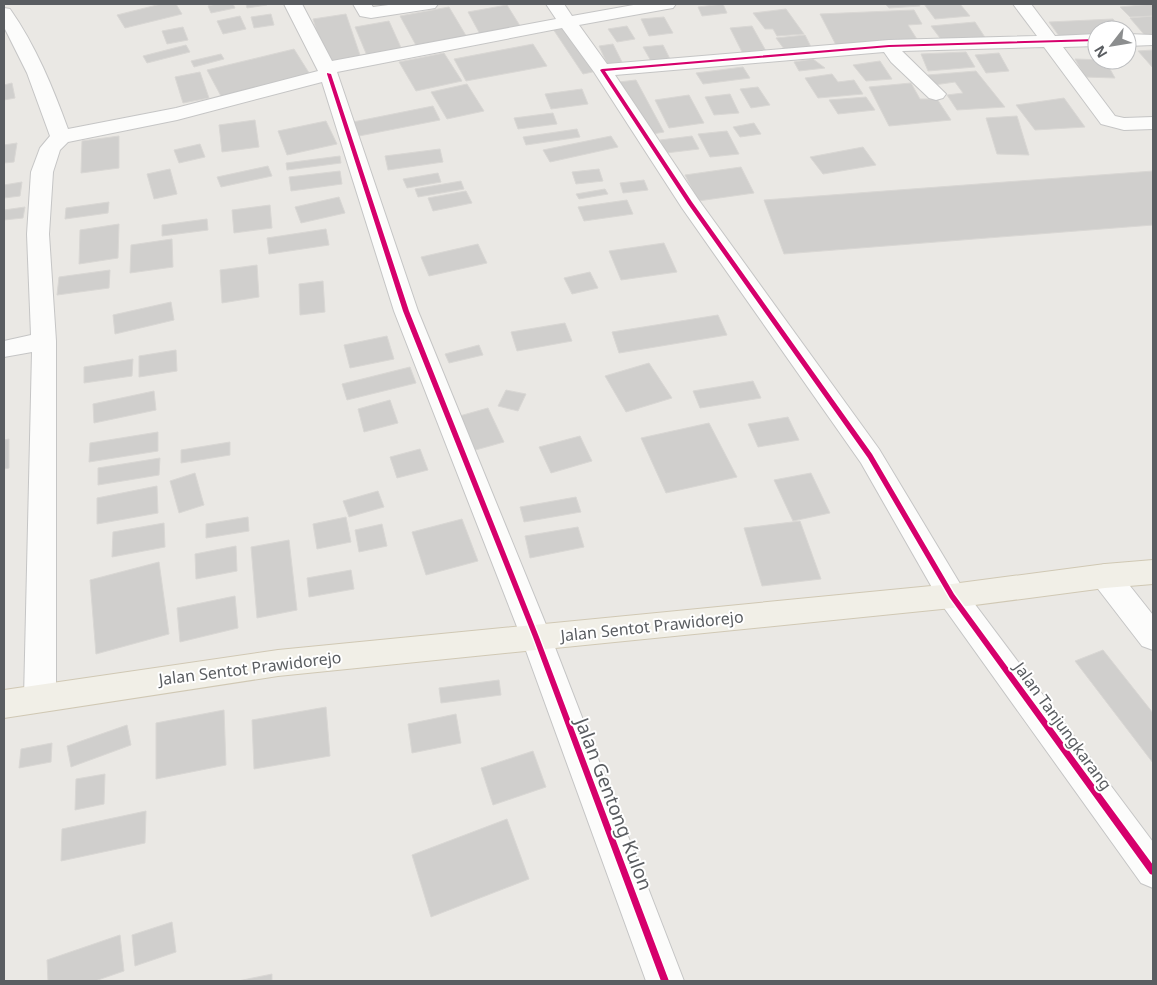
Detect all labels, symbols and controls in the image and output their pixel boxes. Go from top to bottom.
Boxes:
north arrow [1087,20,1137,70]
text: N [1089,42,1112,62]
street label: Jalan Sentot Prawidorejo [557,605,745,647]
street label: Jalan Sentot Prawidorejo [155,646,343,690]
street label: Jalan Tanjungkarang [1008,656,1117,794]
street label: Jalan Gentong Kulon [568,712,659,894]

